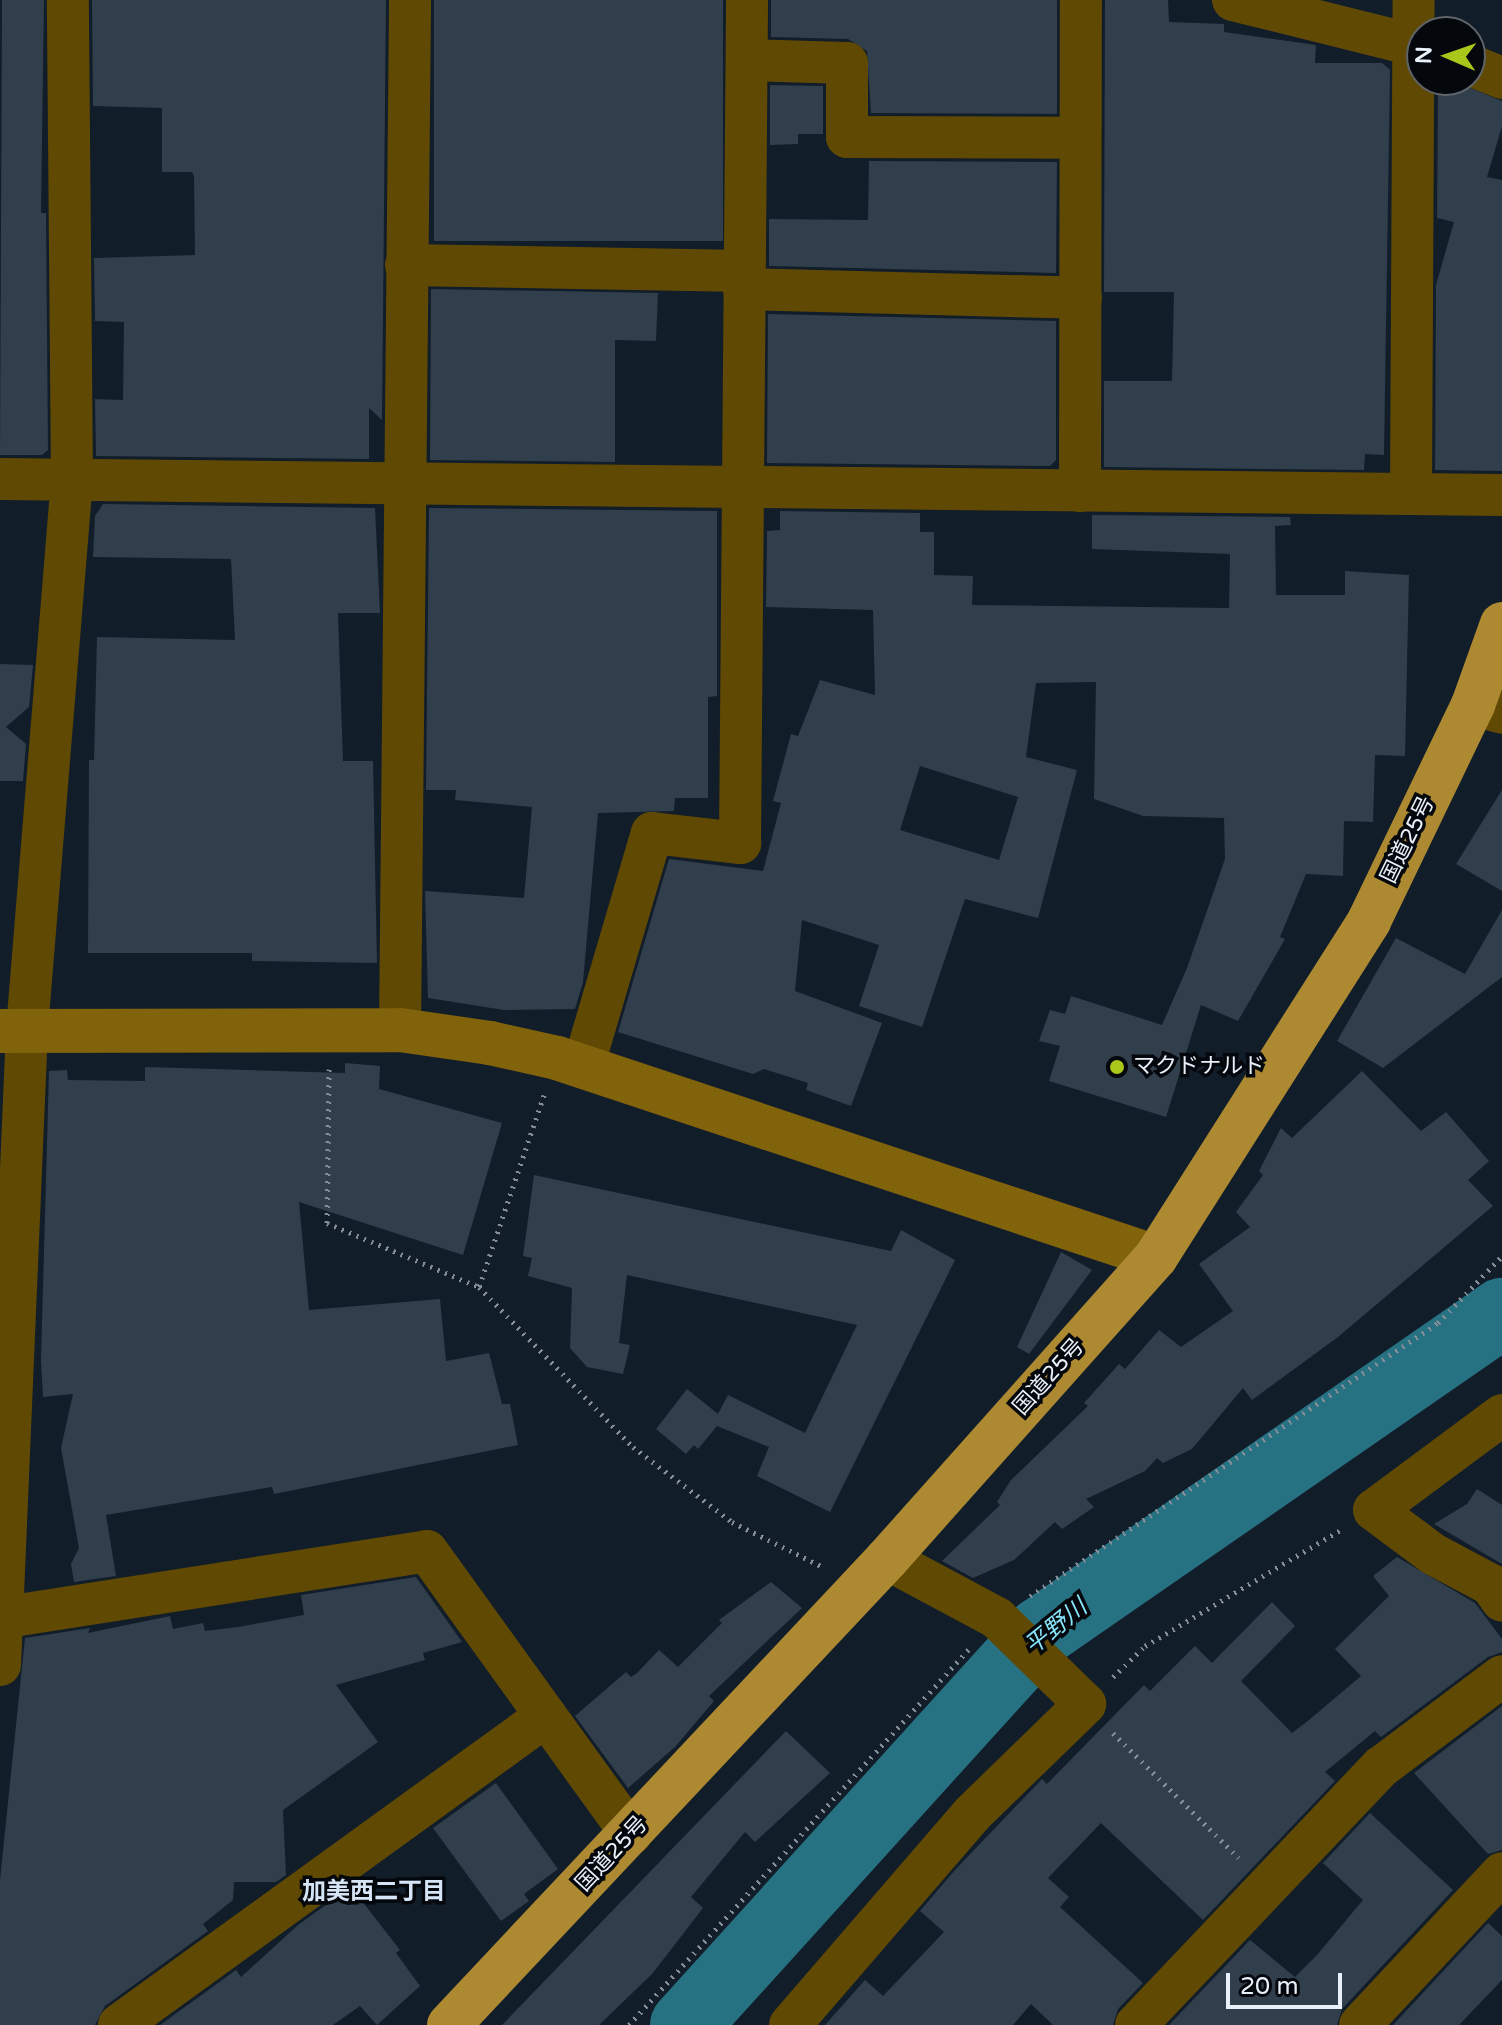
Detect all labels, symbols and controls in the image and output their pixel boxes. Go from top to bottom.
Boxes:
north arrow [1406,16,1486,96]
text: N [1411,46,1437,65]
street label: 国道25号 [1376,792,1440,888]
place label: マクドナルド [1133,1054,1265,1080]
marker: マクドナルド [1108,1058,1126,1076]
street label: 国道25号 [1008,1333,1090,1421]
water label: 平野川 [1019,1593,1093,1661]
street label: 国道25号 [570,1811,654,1897]
district label: 加美西二丁目 [302,1878,446,1906]
scale bar [1230,1957,1346,2007]
text: 20 m [1240,1972,1298,2001]

